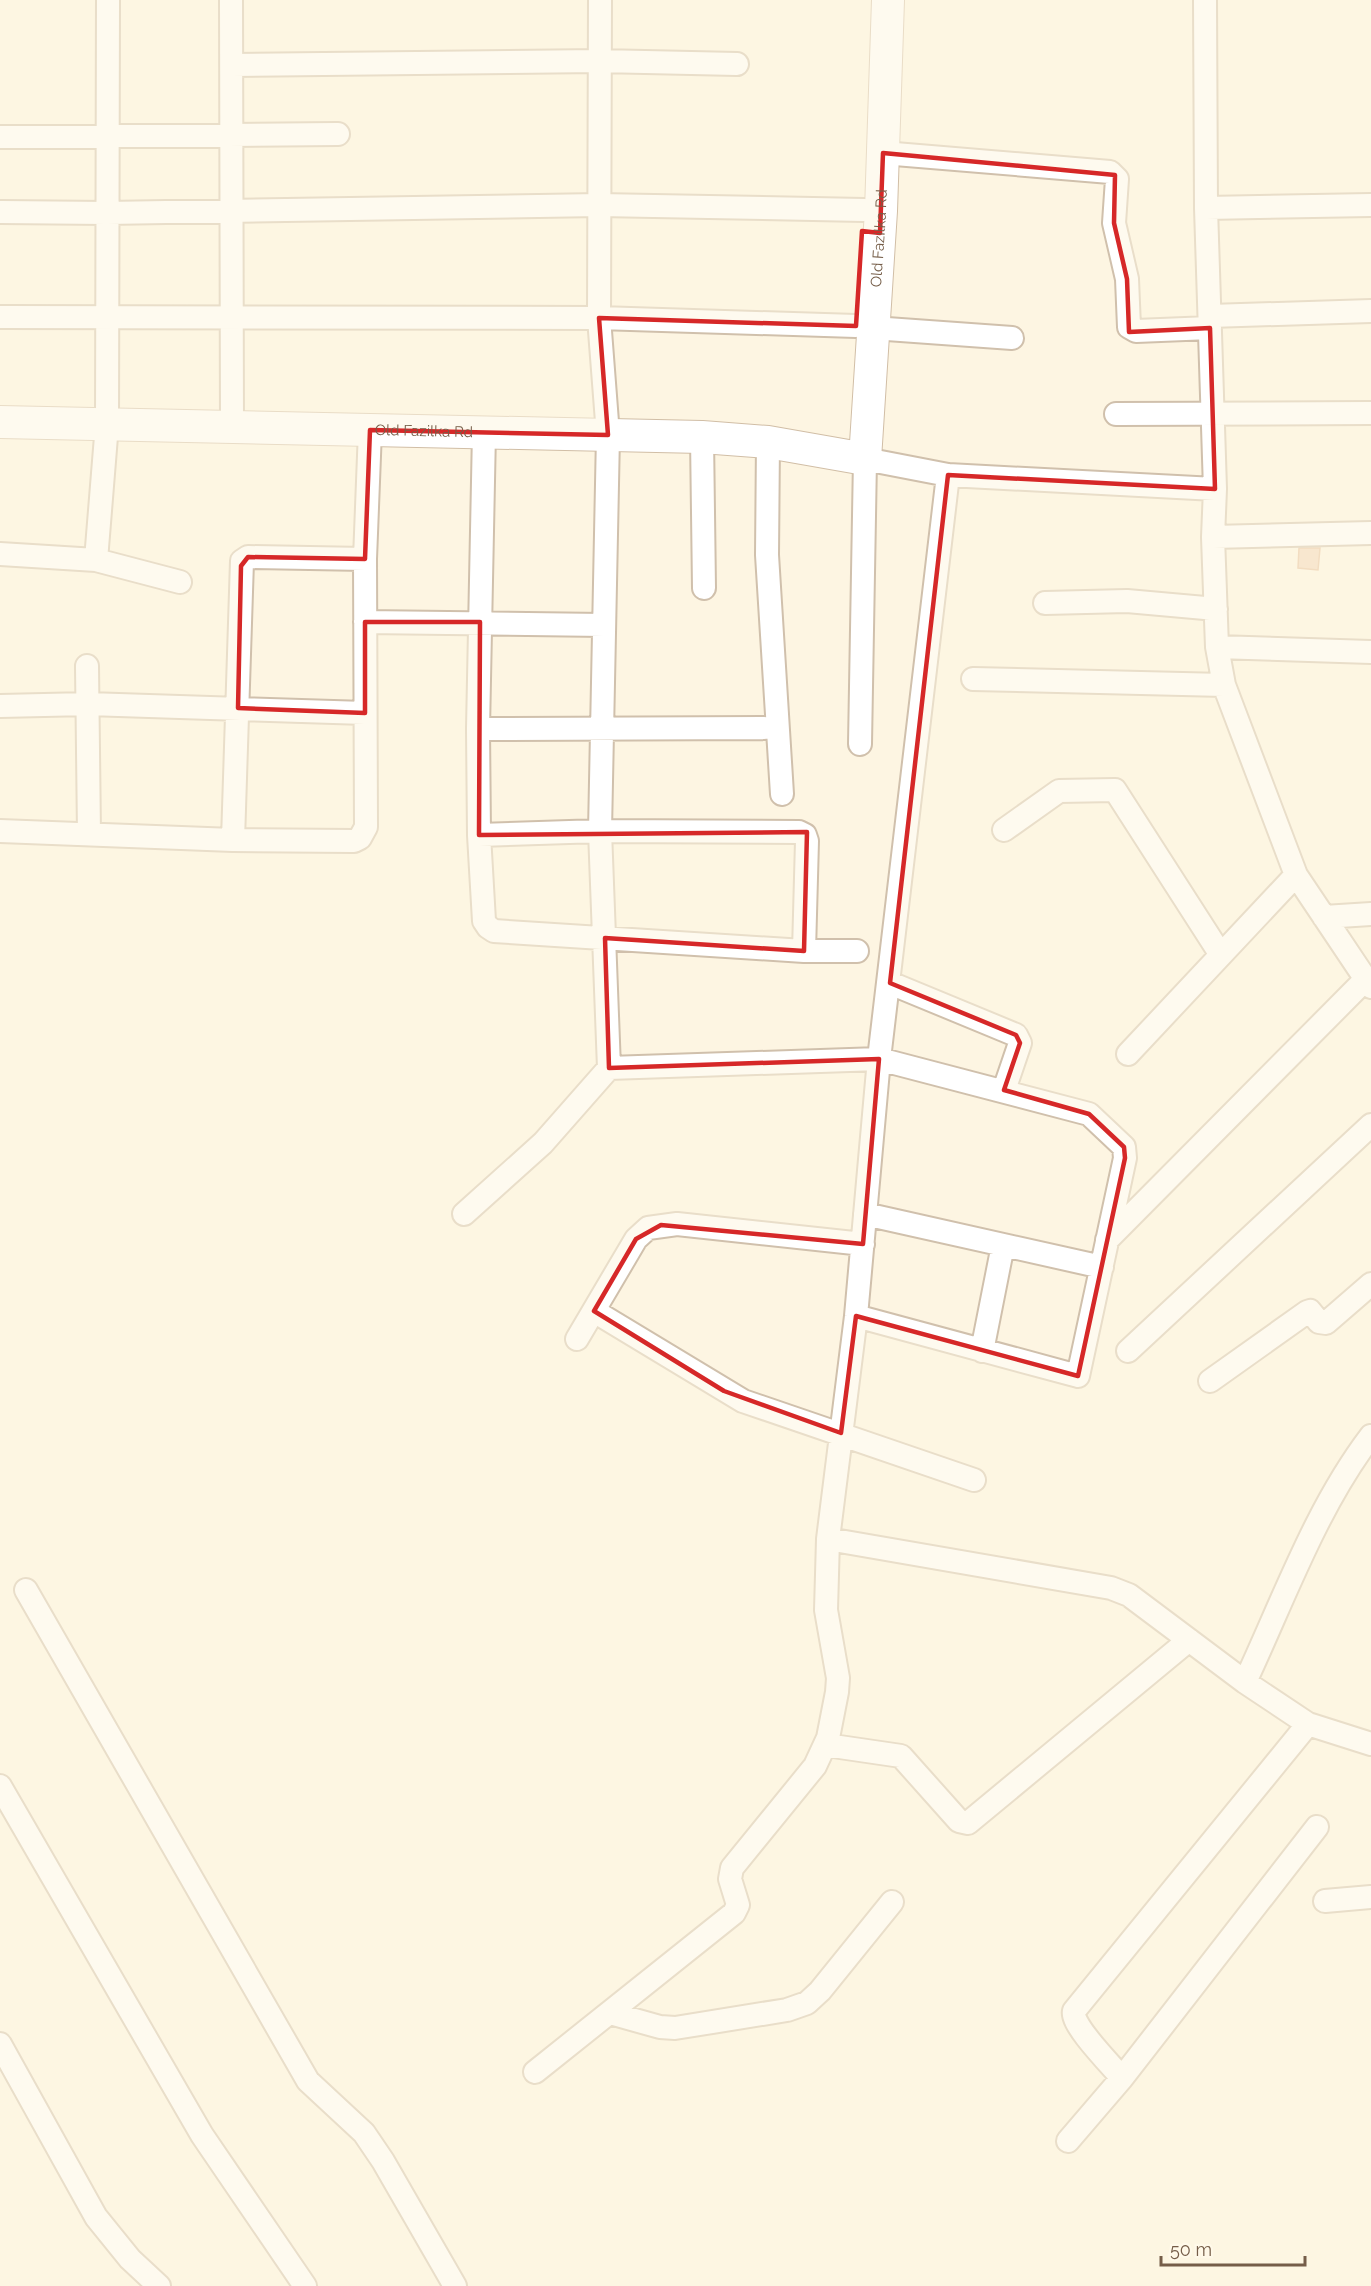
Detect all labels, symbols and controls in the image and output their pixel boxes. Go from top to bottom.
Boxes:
street label: Old Fazilka Rd [867,189,891,288]
street label: Old Fazilka Rd [375,421,473,441]
scale bar [1161,2229,1305,2267]
text: 50 m [1170,2239,1212,2260]

